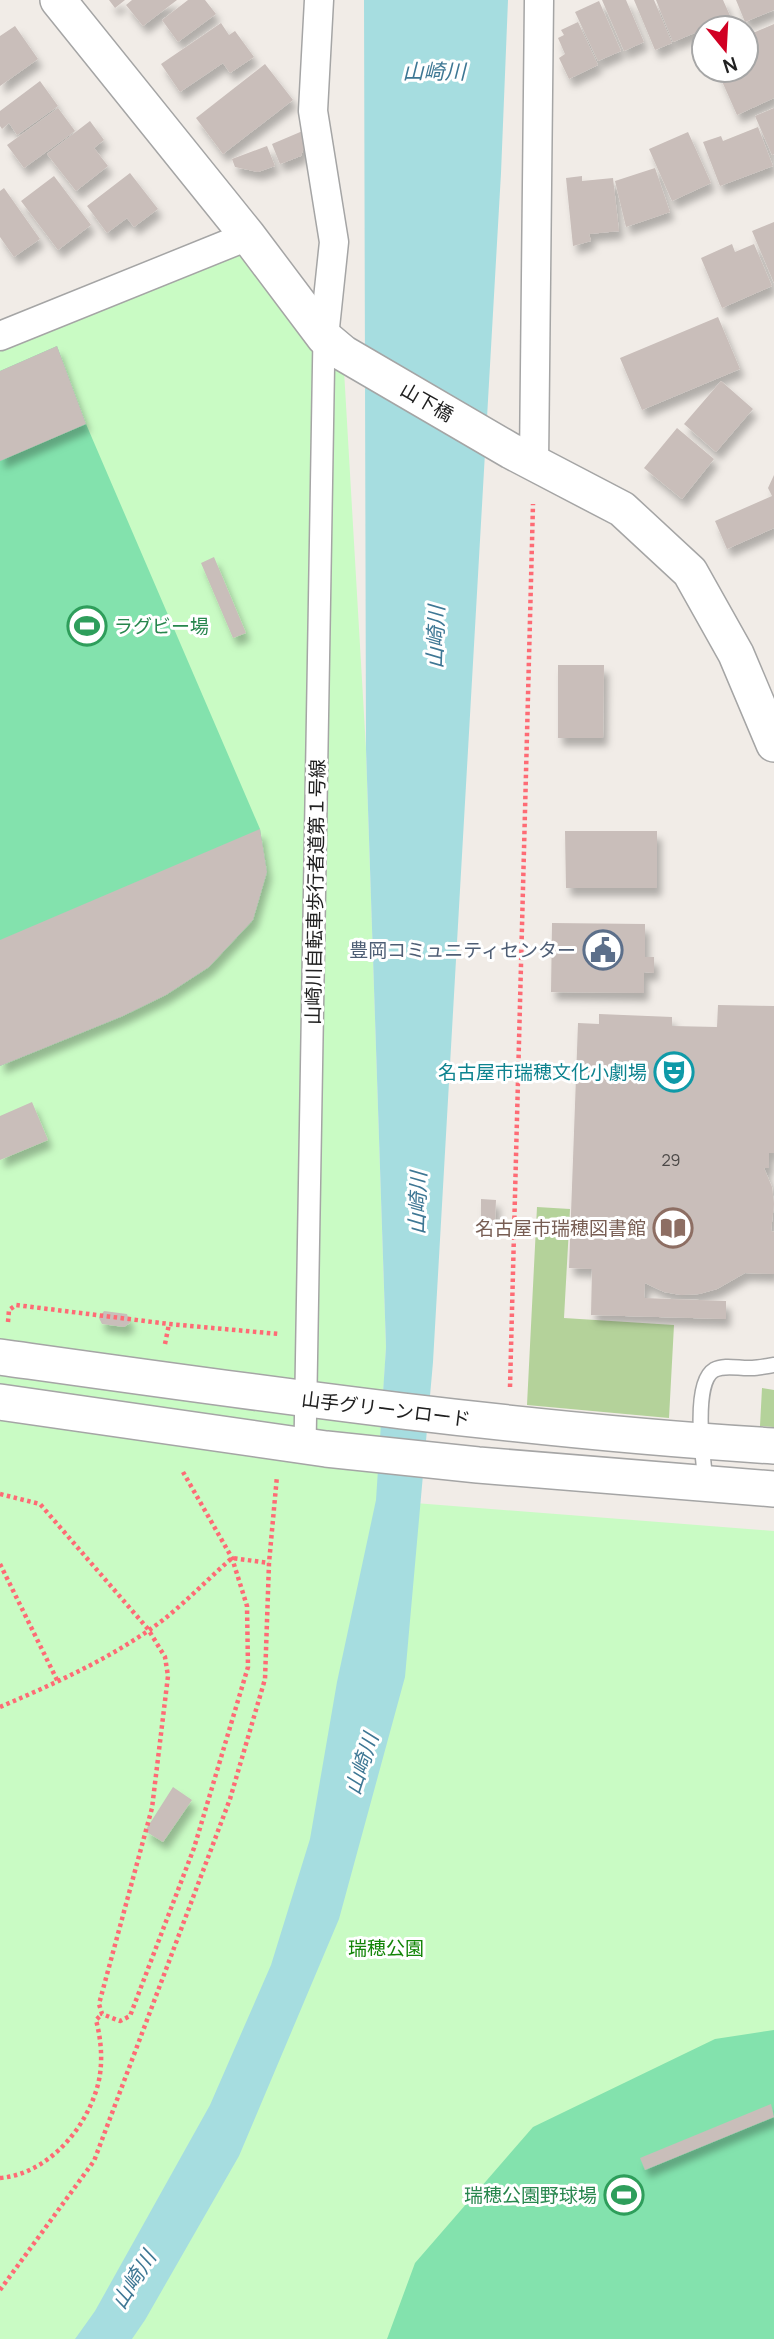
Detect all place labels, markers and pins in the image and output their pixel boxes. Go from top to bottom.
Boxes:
sports icon: ラグビー場 [66,605,108,647]
place label: ラグビー場 [114,613,209,639]
public building icon: 豊岡コミュニティセンター [582,929,624,971]
place label: 豊岡コミュニティセンター [349,937,576,963]
theatre icon: 名古屋市瑞穂文化小劇場 [653,1051,695,1093]
place label: 名古屋市瑞穂文化小劇場 [438,1059,647,1085]
library icon: 名古屋市瑞穂図書館 [652,1207,694,1249]
place label: 名古屋市瑞穂図書館 [475,1215,646,1241]
sports icon: 瑞穂公園野球場 [603,2174,645,2216]
place label: 瑞穂公園野球場 [464,2182,597,2208]

